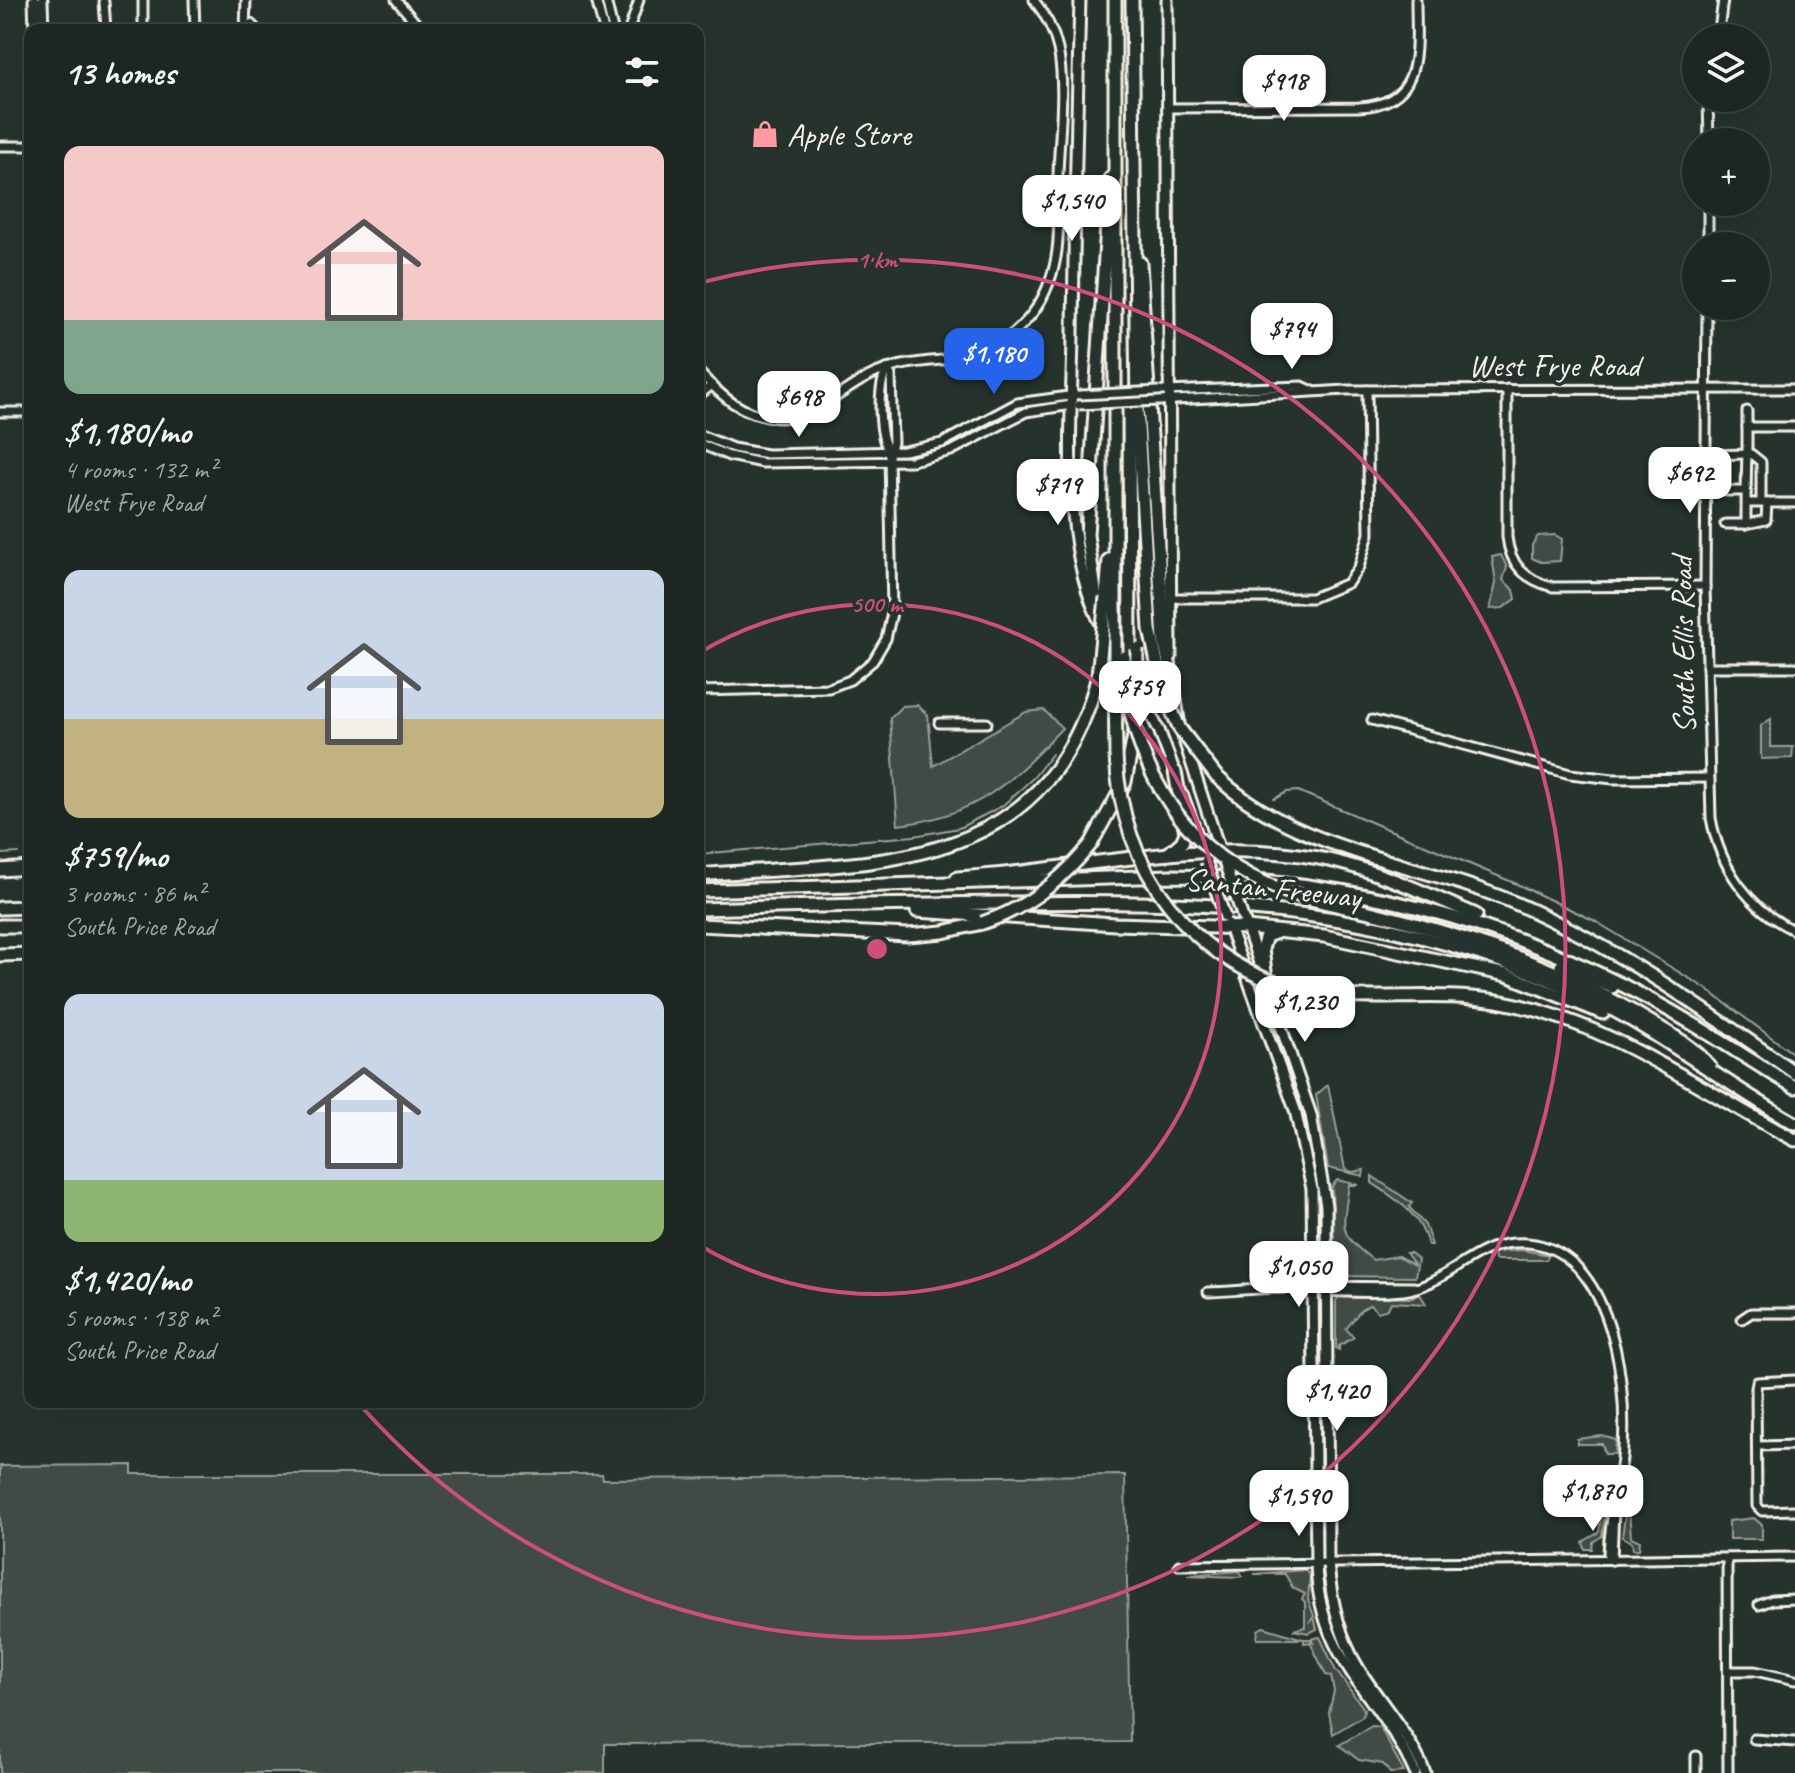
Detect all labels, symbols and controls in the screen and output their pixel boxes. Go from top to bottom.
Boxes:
map controls [1682,24,1770,320]
button: layers [1682,24,1770,112]
icon: filters [620,50,664,94]
text: 13 homes [64,51,175,94]
pin: $918 [1237,55,1331,123]
text: $918 [1261,64,1307,97]
place label: Apple Store [787,114,913,155]
shop icon: Apple Store [750,119,780,149]
button: + [1682,128,1770,216]
pin: $1,540 [1007,175,1137,243]
text: $1,540 [1040,184,1104,217]
icon: home [292,198,436,342]
button: − [1682,232,1770,320]
text: 1 km [857,245,898,275]
pin: $794 [1245,303,1339,371]
text: $794 [1269,312,1315,345]
pin: $1,180 [929,328,1059,396]
text: $1,180 [962,337,1026,370]
street label: West Frye Road [1468,345,1645,386]
pin: $698 [752,371,846,439]
text: $698 [775,380,823,413]
text: $1,180/mo [64,410,191,453]
pin: $692 [1643,447,1737,515]
text: 4 rooms · 132 m² [64,453,216,486]
text: $692 [1666,456,1714,489]
pin: $719 [1011,459,1105,527]
text: $719 [1035,468,1081,501]
text: West Frye Road [64,486,203,519]
street label: South Ellis Road [1661,552,1705,734]
text: 500 m [851,589,905,619]
icon: home [292,622,436,766]
pin: $759 [1093,661,1187,729]
text: $759 [1117,670,1163,703]
text: $759/mo [64,834,168,877]
street label: Santan Freeway [1183,858,1366,918]
text: 3 rooms · 86 m² [64,877,205,910]
text: South Price Road [64,910,215,943]
centre of rings [863,935,891,963]
pin: $1,230 [1240,976,1370,1044]
text: $1,230 [1273,985,1337,1018]
icon: home [292,1046,436,1190]
pin: $1,050 [1234,1241,1364,1309]
text: $1,050 [1267,1250,1331,1283]
text: $1,420/mo [64,1258,191,1301]
text: 5 rooms · 138 m² [64,1301,216,1334]
text: South Price Road [64,1334,215,1367]
pin: $1,420 [1272,1365,1402,1433]
text: $1,420 [1305,1374,1369,1407]
pin: $1,870 [1528,1465,1658,1533]
pin: $1,590 [1234,1470,1364,1538]
text: $1,870 [1561,1474,1625,1507]
text: $1,590 [1268,1479,1330,1512]

